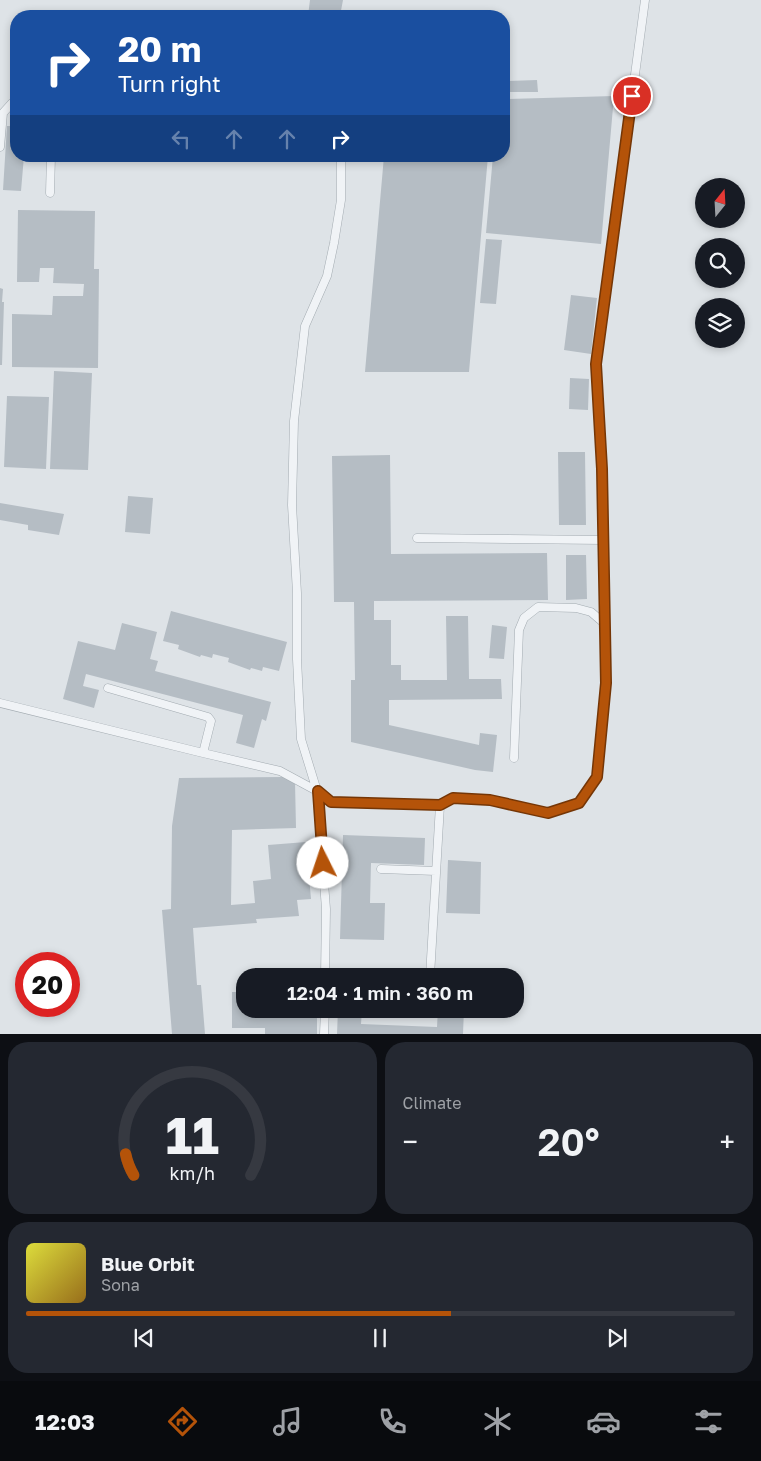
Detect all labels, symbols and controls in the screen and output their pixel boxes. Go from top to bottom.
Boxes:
text: 20 m [118,28,201,70]
icon: right [35,30,100,95]
text: Turn right [118,70,221,97]
pin [611,75,653,117]
icon: arrive [618,82,646,110]
icon: left [167,125,195,153]
icon: ahead [220,125,248,153]
icon: ahead [273,125,301,153]
icon: right [326,125,354,153]
north arrow [695,178,745,228]
map controls [695,178,745,348]
button: search [695,238,745,288]
button: layers [695,298,745,348]
position arrow [296,836,348,888]
speed limit sign: 20 [15,952,80,1017]
text: 12:04 · 1 min · 360 m [287,981,473,1004]
text: Climate [403,1093,462,1113]
text: 11 [165,1103,219,1165]
text: 20° [538,1119,600,1164]
text: − [403,1125,418,1158]
text: + [720,1125,735,1158]
text: km/h [170,1162,215,1184]
text: Blue Orbit [101,1252,195,1275]
text: Sona [101,1275,140,1295]
icon: previous [130,1324,158,1352]
icon: pause [366,1324,394,1352]
icon: next [603,1324,631,1352]
icon: directions [165,1404,200,1439]
icon: music [270,1404,305,1439]
icon: phone [375,1404,410,1439]
icon: climate [480,1404,515,1439]
icon: car [586,1404,621,1439]
icon: filters [691,1404,726,1439]
text: 12:03 [35,1408,95,1435]

